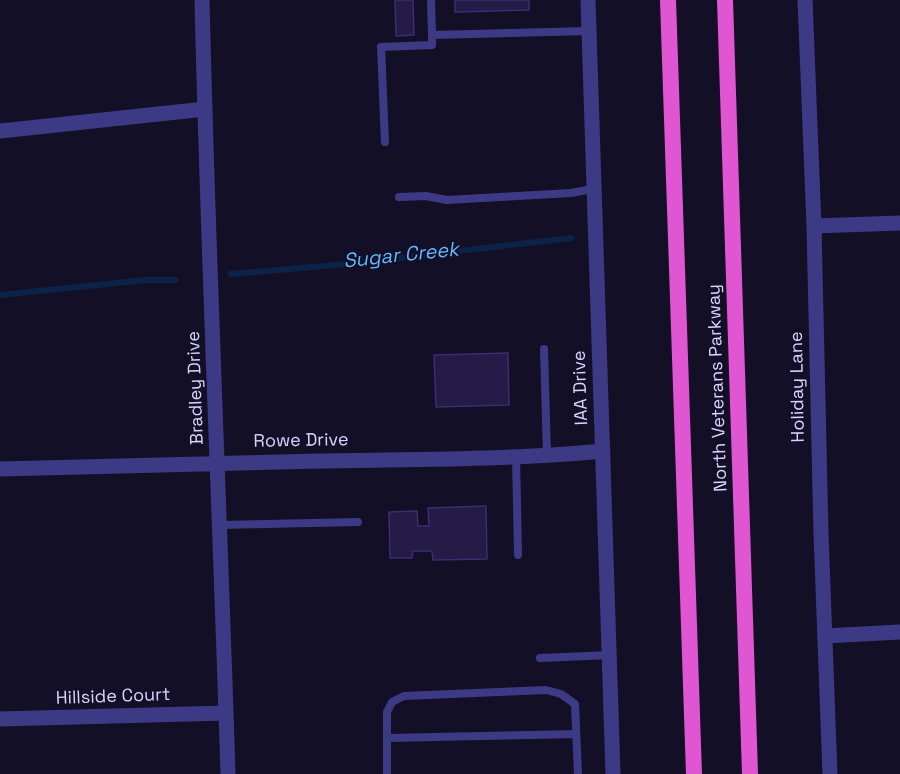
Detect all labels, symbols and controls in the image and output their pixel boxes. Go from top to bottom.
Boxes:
water label: Sugar Creek [342,238,460,274]
street label: North Veterans Parkway [704,284,732,492]
street label: Bradley Drive [183,331,209,445]
street label: Holiday Lane [786,331,810,443]
street label: IAA Drive [569,350,593,426]
street label: Rowe Drive [253,429,349,453]
street label: Hillside Court [55,684,171,710]

